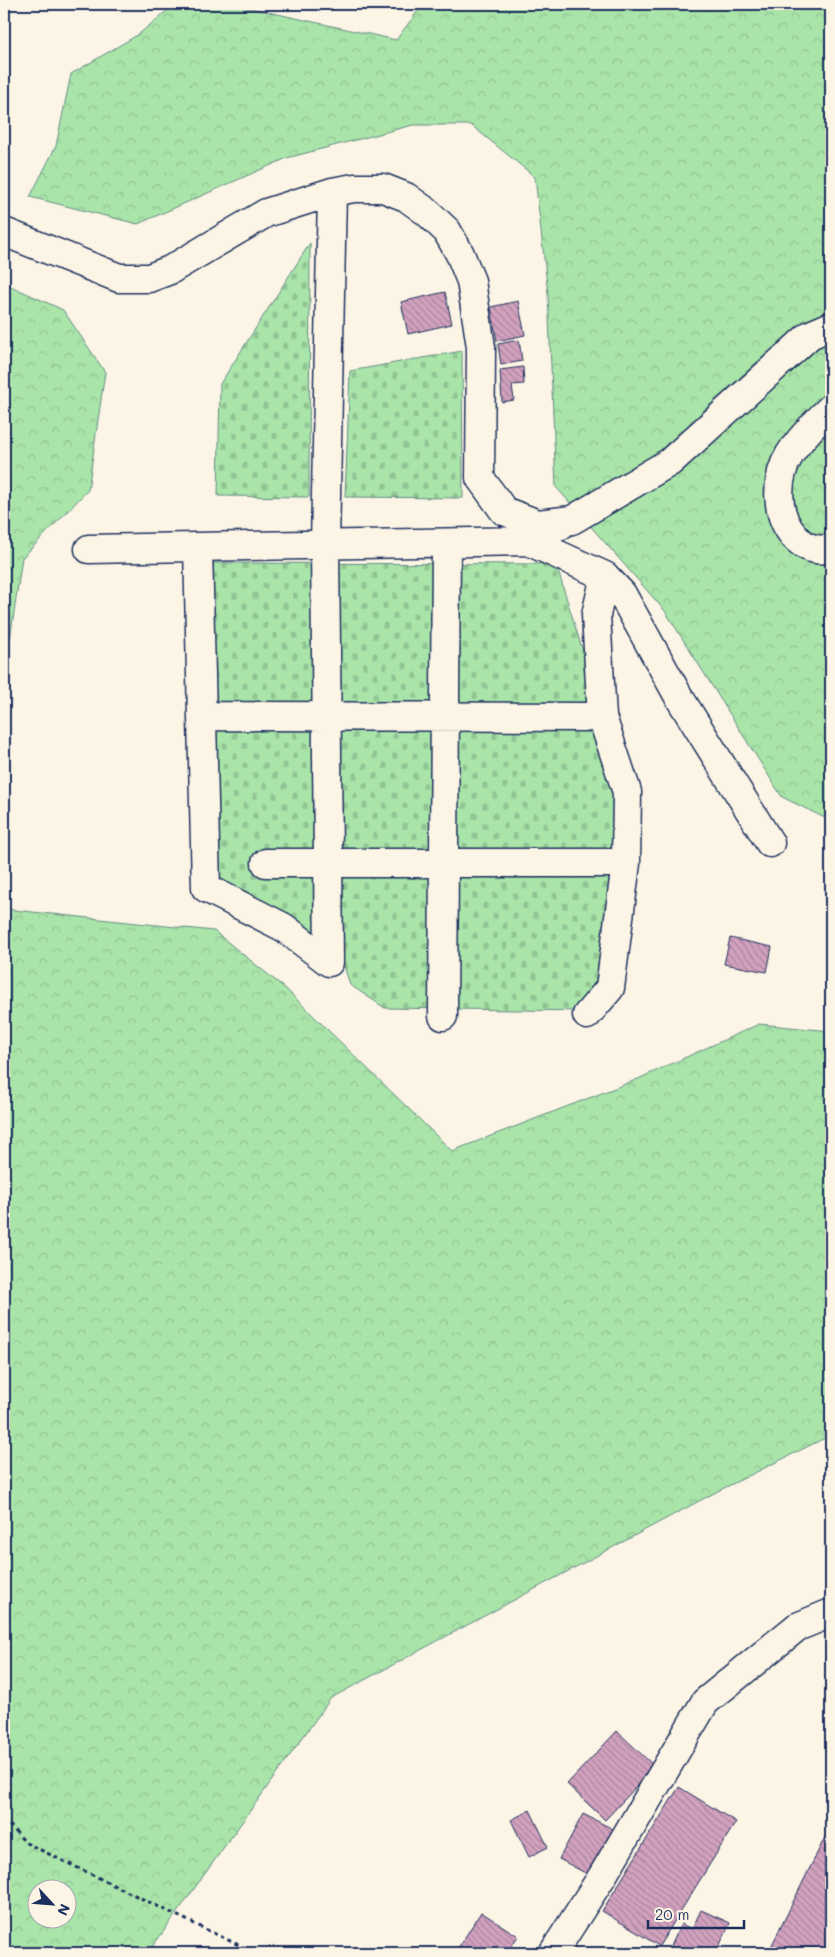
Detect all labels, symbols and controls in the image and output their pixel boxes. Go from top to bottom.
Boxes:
north arrow [28,1880,78,1930]
scale bar [648,1897,744,1929]
text: N [53,1901,75,1919]
text: 20 m [655,1904,689,1924]

